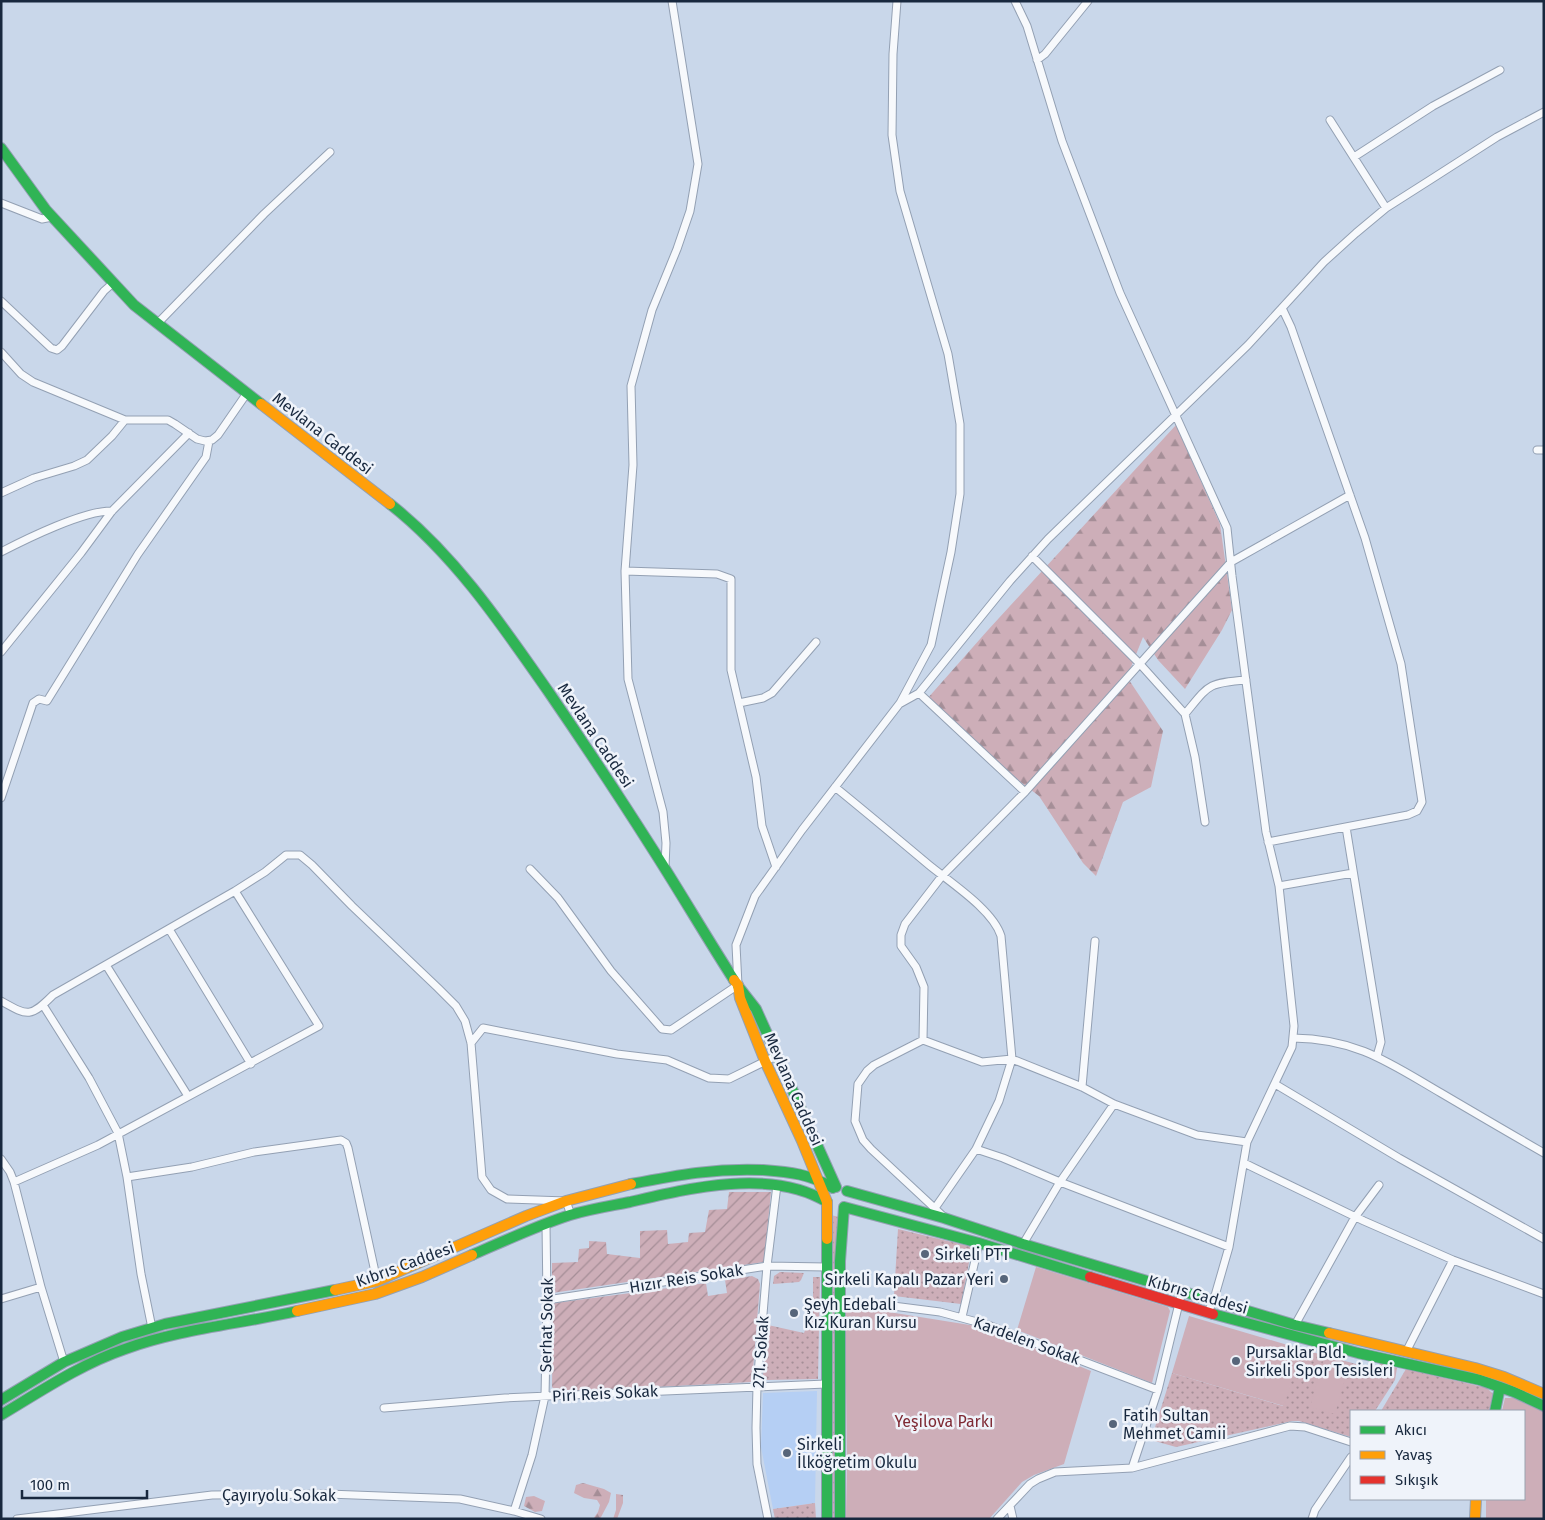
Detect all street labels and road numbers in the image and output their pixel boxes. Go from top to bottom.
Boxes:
street label: Mevlana Caddesi [269,388,377,478]
street label: Mevlana Caddesi [554,679,638,791]
street label: Mevlana Caddesi [760,1030,827,1149]
street label: Kıbrıs Caddesi [353,1238,457,1291]
street label: Hızır Reis Sokak [628,1260,745,1297]
street label: Kıbrıs Caddesi [1146,1271,1250,1318]
street label: Serhat Sokak [536,1277,557,1372]
street label: Kardelen Sokak [971,1312,1083,1369]
street label: 271. Sokak [748,1314,773,1389]
street label: Piri Reis Sokak [552,1381,659,1406]
street label: Çayıryolu Sokak [222,1486,337,1506]

